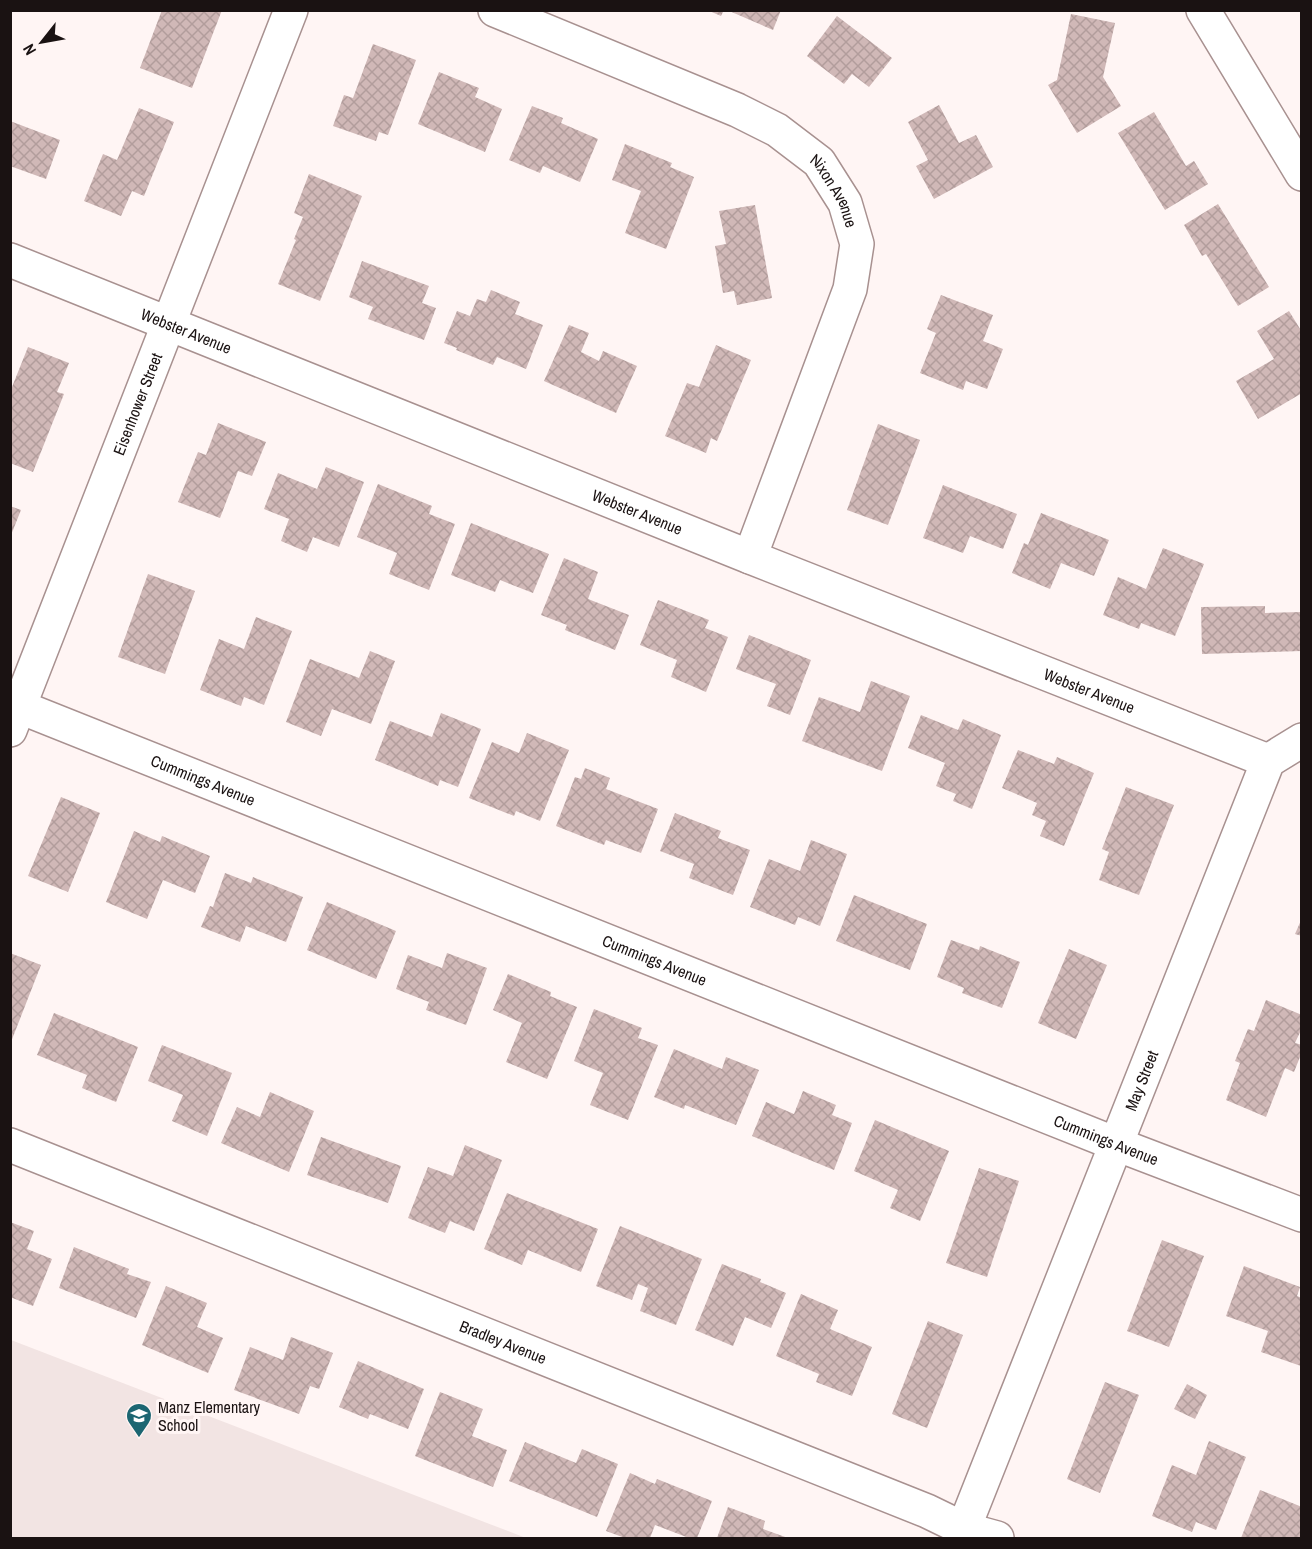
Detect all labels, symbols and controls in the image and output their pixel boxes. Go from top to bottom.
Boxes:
north arrow [12,12,72,72]
text: N [17,40,41,59]
street label: Nixon Avenue [806,148,863,230]
street label: Webster Avenue [138,303,235,359]
street label: Eisenhower Street [107,349,167,458]
street label: Webster Avenue [589,484,686,540]
street label: Webster Avenue [1041,663,1138,718]
street label: Cummings Avenue [148,749,259,811]
street label: Cummings Avenue [599,929,710,991]
street label: May Street [1119,1047,1163,1114]
street label: Cummings Avenue [1051,1109,1162,1170]
street label: Bradley Avenue [456,1315,550,1369]
place label: Manz Elementary School [158,1396,261,1436]
school or university icon: Manz Elementary School [124,1401,154,1439]

